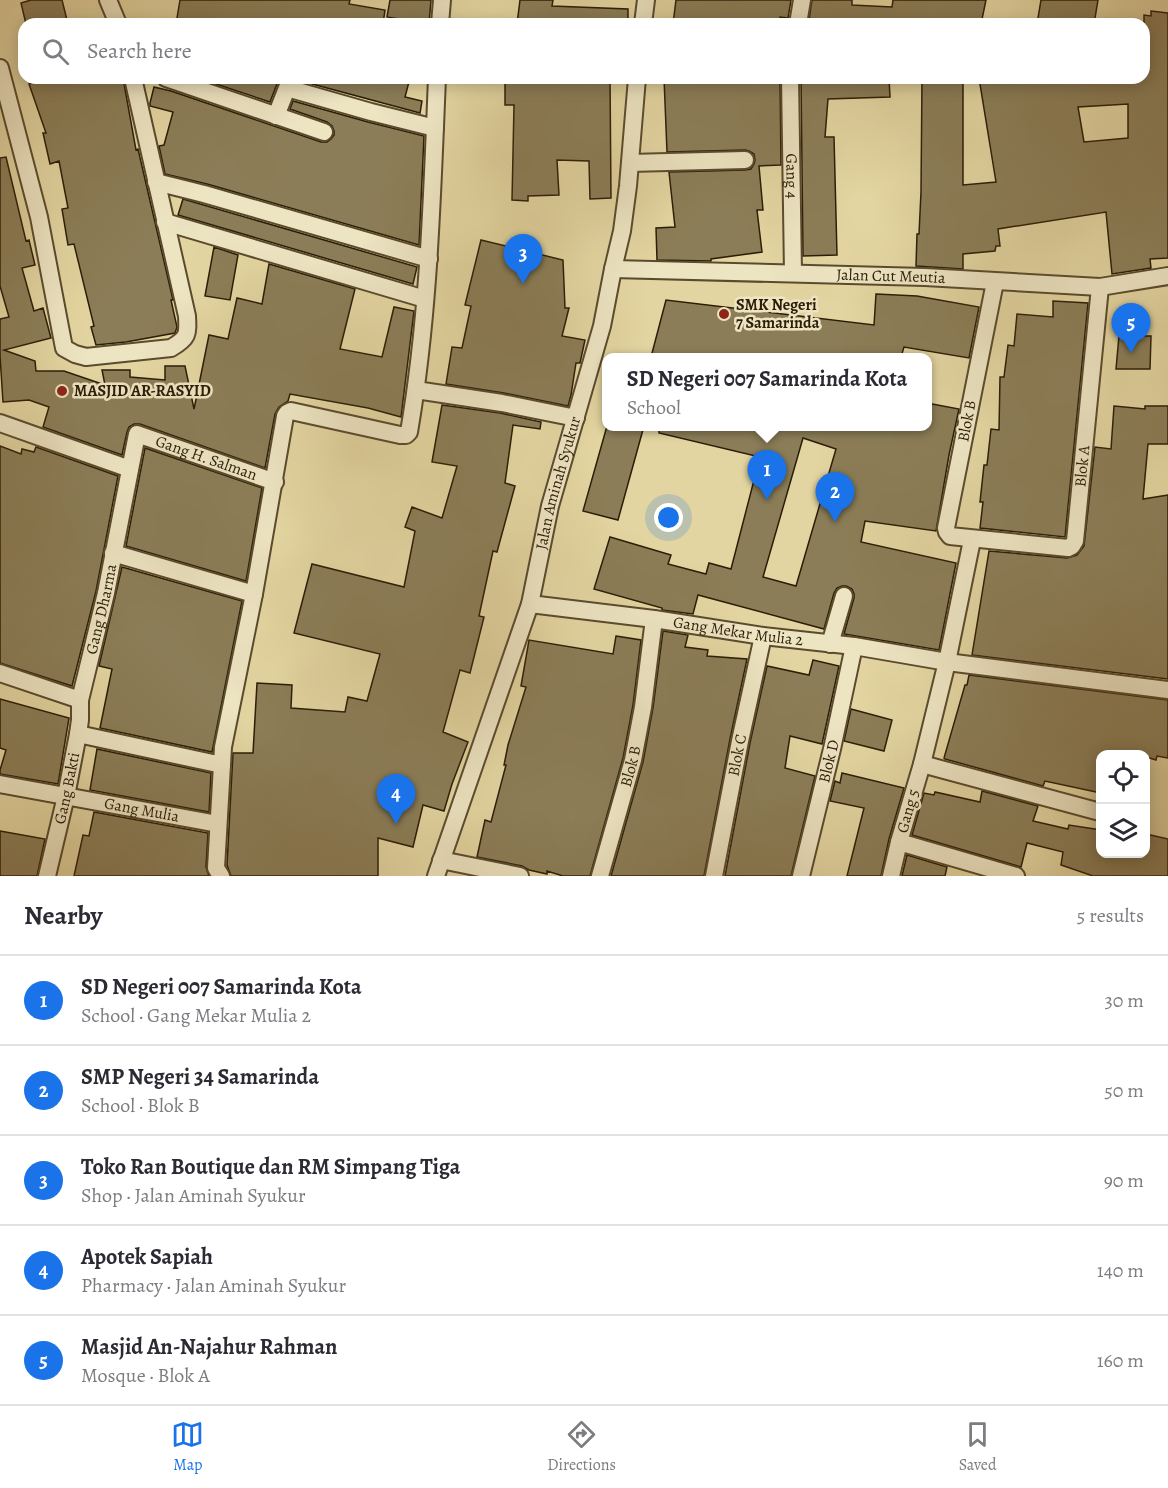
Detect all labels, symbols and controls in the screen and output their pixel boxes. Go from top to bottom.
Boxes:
search box [18,18,1150,84]
icon: search [39,35,72,68]
text: Search here [87,36,192,66]
street label: Gang 4 [780,153,803,199]
pin: 3 [504,234,542,284]
street label: Jalan Cut Meutia [836,264,947,289]
place label: SMK Negeri 7 Samarinda [736,294,820,334]
pin: 5 [1112,304,1150,353]
marker: SMK Negeri 7 Samarinda [717,307,731,321]
popup [602,353,932,431]
text: SD Negeri 007 Samarinda Kota [627,364,907,394]
place label: MASJID AR-RASYID [74,380,211,402]
marker: MASJID AR-RASYID [55,384,69,398]
text: School [627,394,681,421]
street label: Blok B [952,398,982,444]
street label: Jalan Aminah Syukur [530,414,586,552]
street label: Gang H. Salman [152,430,260,486]
street label: Blok A [1069,444,1095,488]
pin: 1 [748,450,786,500]
pin: 2 [816,472,854,522]
your location [654,503,683,532]
street label: Gang Dharma [81,561,123,657]
street label: Gang Mekar Mulia 2 [671,611,805,651]
street label: Blok C [722,732,752,778]
street label: Blok D [813,738,845,785]
street label: Blok B [615,744,646,790]
map controls [1096,750,1150,858]
button: locate [1096,750,1150,804]
street label: Gang Bakti [49,751,85,826]
pin: 4 [376,774,416,824]
street label: Gang 5 [891,786,925,836]
street label: Gang Mulia [102,792,181,828]
button: layers [1096,804,1150,858]
text: Nearby [24,898,103,933]
text: 5 results [1077,902,1144,929]
text: SD Negeri 007 Samarinda Kota [81,972,362,1002]
text: 1 [40,987,47,1014]
text: 30 m [1104,987,1144,1014]
text: School · Gang Mekar Mulia 2 [81,1002,311,1029]
text: SMP Negeri 34 Samarinda [81,1062,319,1092]
text: 2 [39,1077,48,1104]
text: 50 m [1104,1077,1144,1104]
text: School · Blok B [81,1092,200,1119]
text: Toko Ran Boutique dan RM Simpang Tiga [81,1152,460,1182]
text: 3 [39,1167,48,1194]
text: 90 m [1104,1167,1144,1194]
text: Shop · Jalan Aminah Syukur [81,1182,306,1209]
text: Apotek Sapiah [81,1242,213,1272]
text: 4 [39,1257,48,1284]
text: 140 m [1097,1257,1144,1284]
text: Pharmacy · Jalan Aminah Syukur [81,1272,346,1299]
text: Masjid An-Najahur Rahman [81,1332,337,1362]
text: 5 [39,1347,48,1374]
text: 160 m [1097,1347,1144,1374]
text: Mosque · Blok A [81,1362,210,1389]
tab: Map [171,1418,204,1476]
tab: Directions [547,1418,616,1476]
tab: Saved [959,1418,997,1476]

